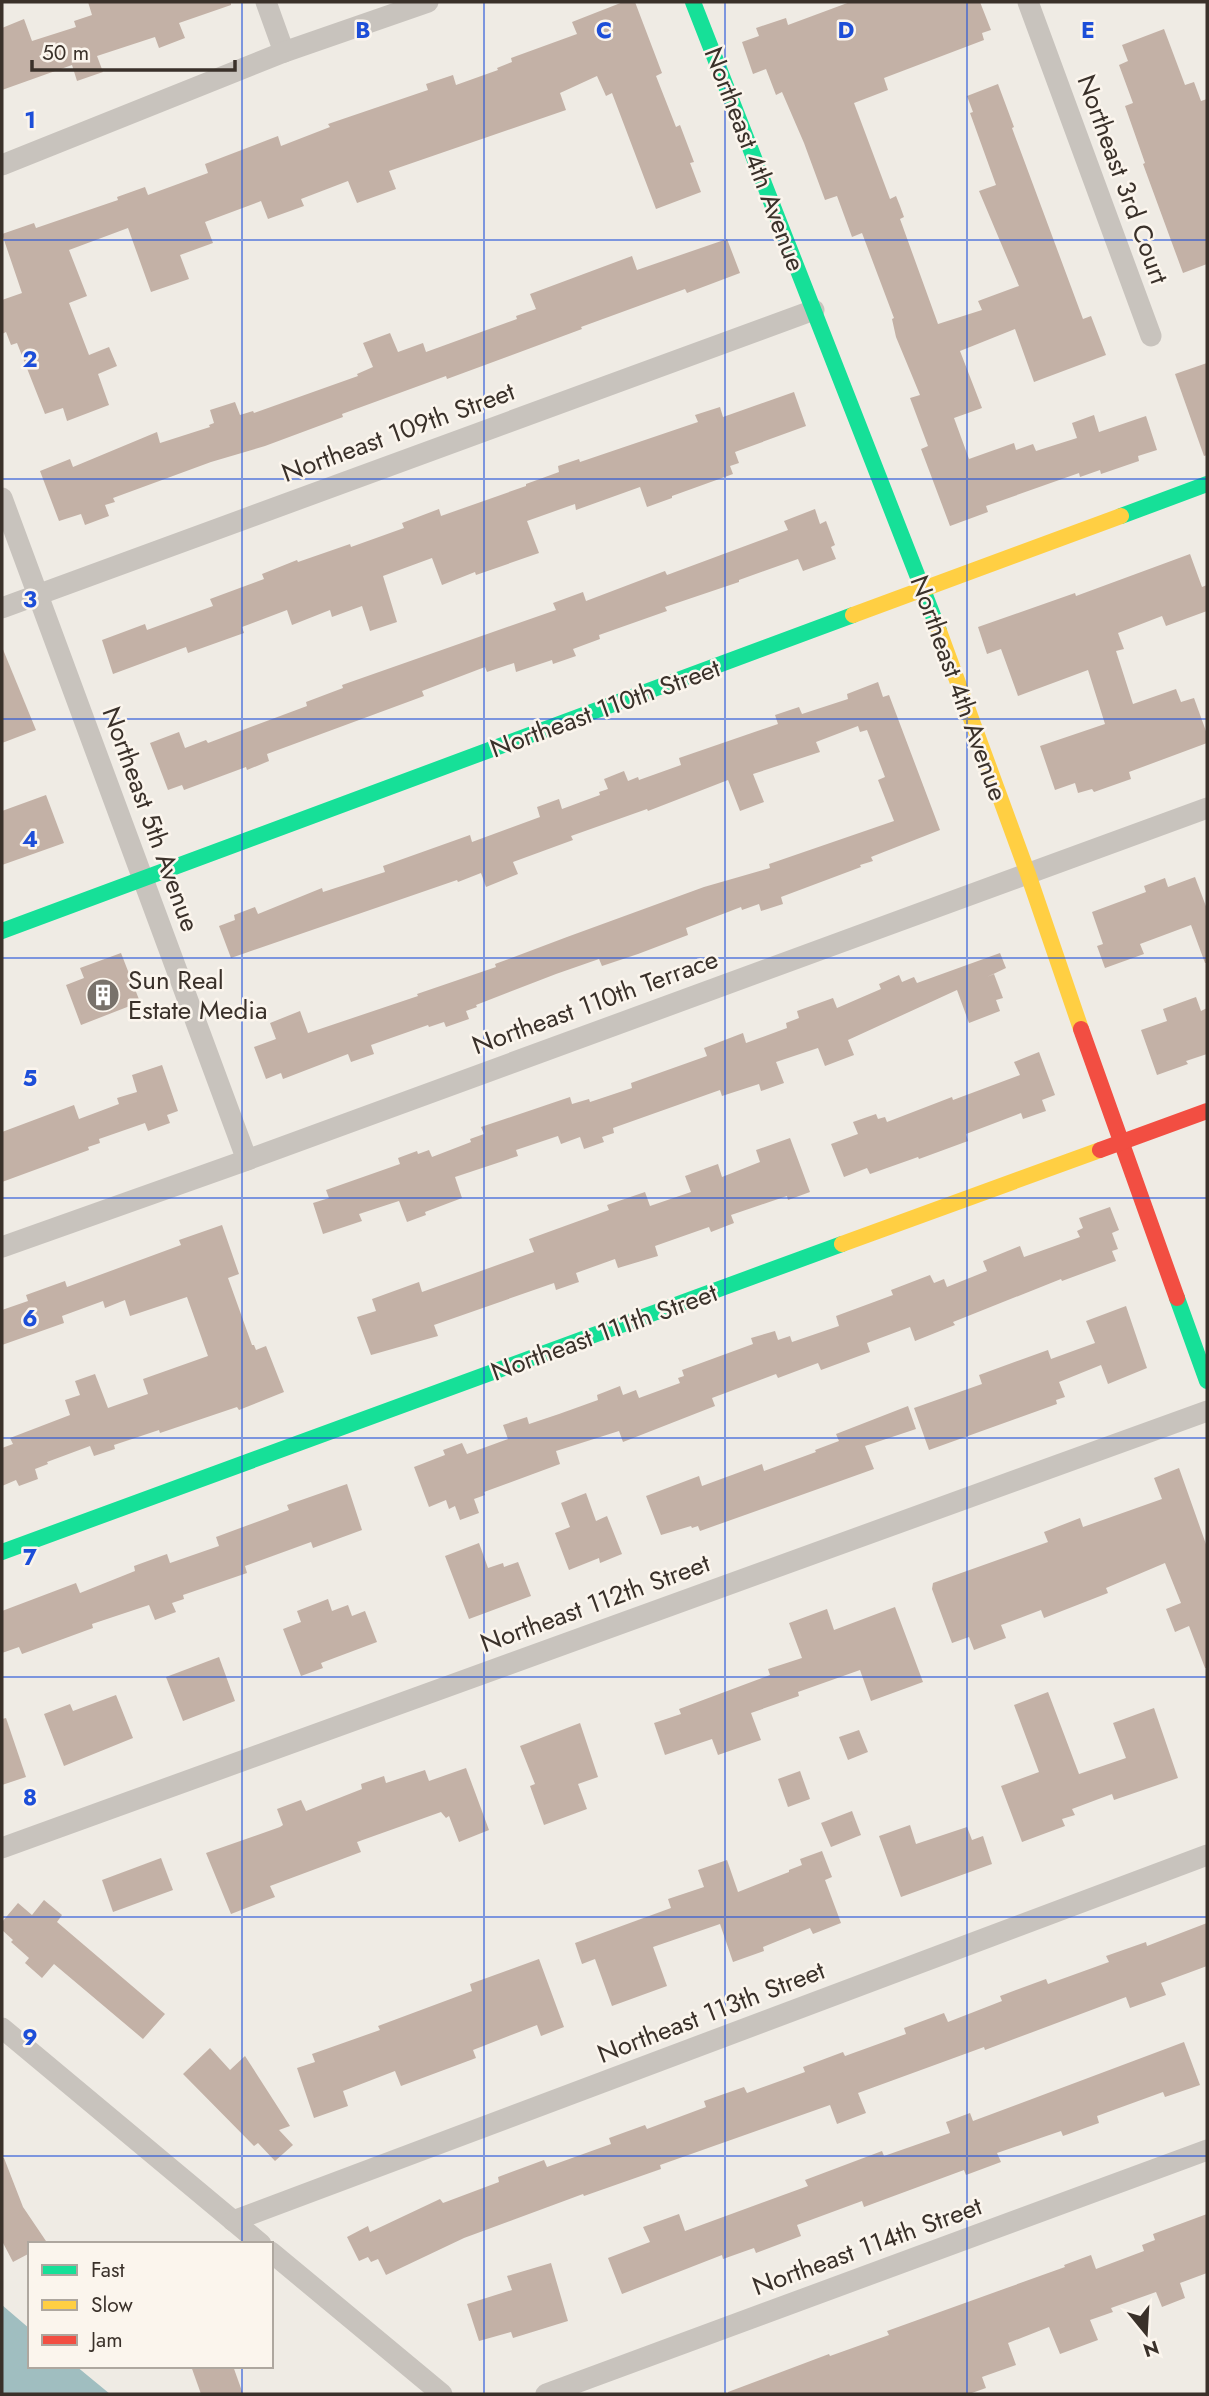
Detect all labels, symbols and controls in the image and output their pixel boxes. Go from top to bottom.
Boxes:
text: B [355,13,371,47]
text: C [596,13,612,47]
text: D [838,13,855,47]
text: E [1081,13,1095,47]
scale bar [32,28,234,72]
text: 50 m [42,38,89,68]
street label: Northeast 4th Avenue [695,41,815,277]
street label: Northeast 3rd Court [1068,69,1179,290]
text: 1 [24,103,36,137]
text: 2 [22,342,38,376]
street label: Northeast 109th Street [276,372,521,492]
street label: Northeast 4th Avenue [901,570,1017,806]
text: 3 [23,582,37,616]
street label: Northeast 110th Street [485,648,726,767]
street label: Northeast 5th Avenue [93,701,209,937]
text: 4 [22,822,38,856]
street label: Northeast 110th Terrace [467,940,723,1064]
place label: Sun Real Estate Media [128,961,268,1029]
building icon: Sun Real Estate Media [84,976,122,1014]
text: 5 [23,1061,37,1095]
street label: Northeast 111th Street [485,1273,723,1391]
text: 6 [22,1301,38,1335]
text: 7 [23,1540,37,1574]
street label: Northeast 112th Street [475,1544,716,1662]
text: 8 [23,1780,37,1814]
street label: Northeast 113th Street [592,1951,831,2073]
text: 9 [22,2020,38,2054]
street label: Northeast 114th Street [747,2187,988,2305]
legend [28,2242,273,2368]
text: Fast [91,2255,124,2285]
text: Slow [91,2290,133,2320]
north arrow [1111,2298,1181,2368]
text: Jam [88,2325,123,2355]
text: N [1140,2334,1162,2364]

